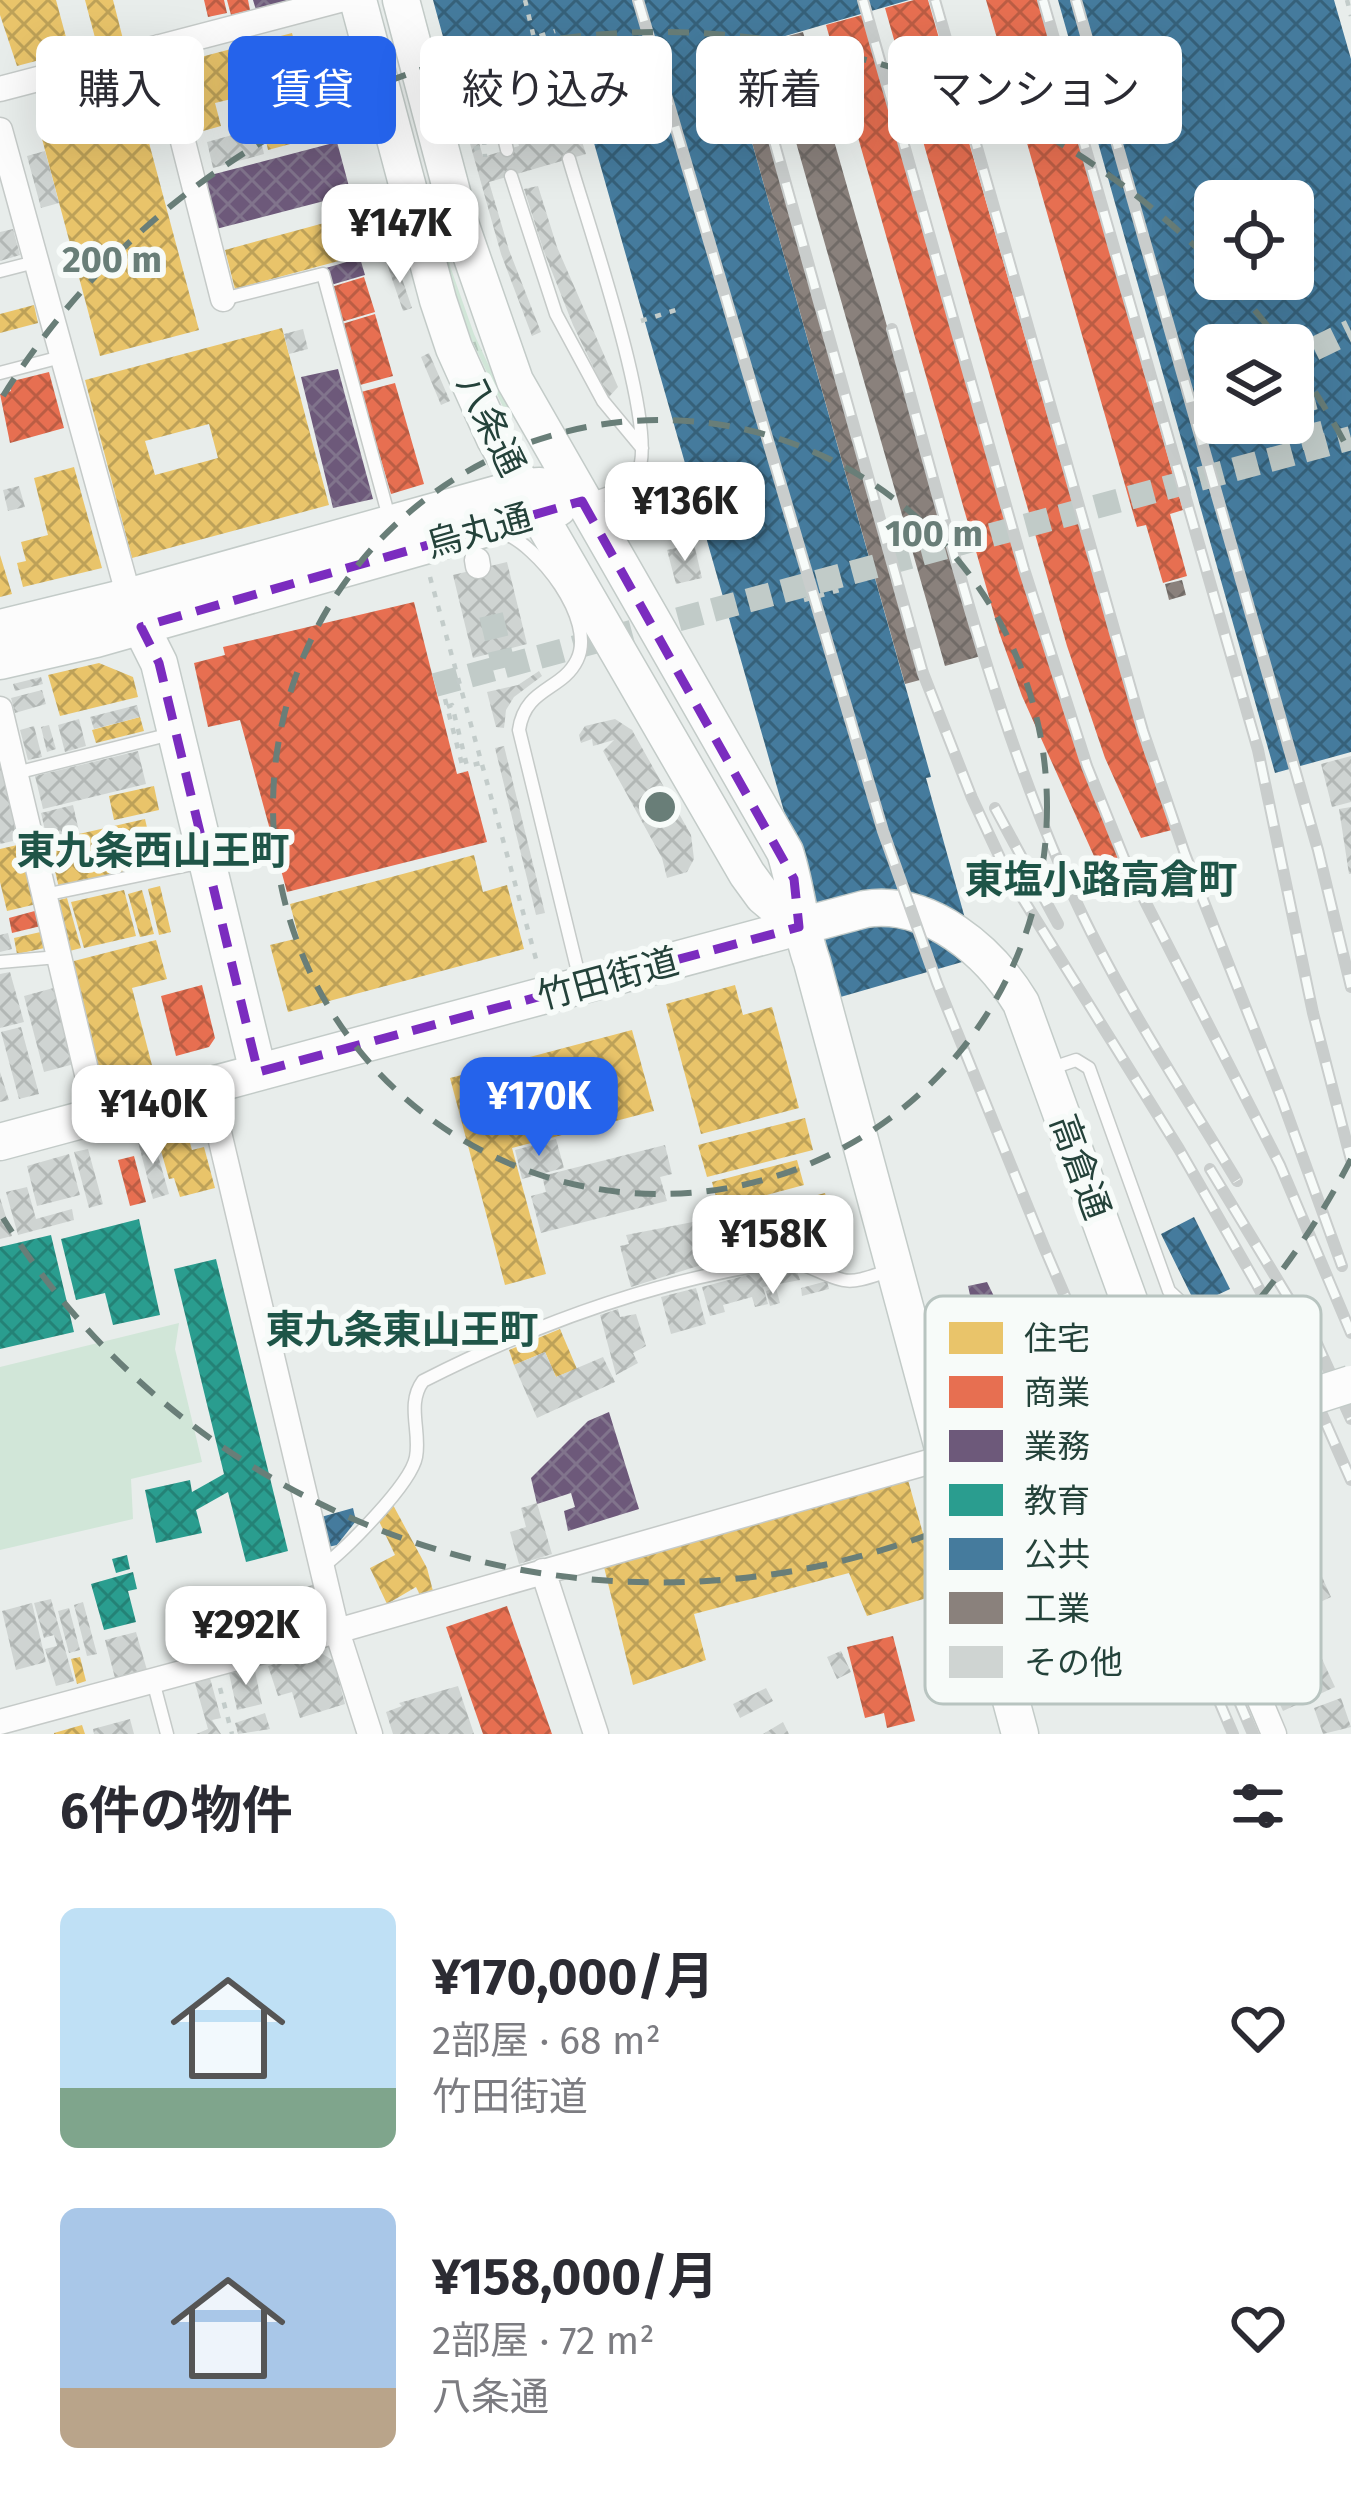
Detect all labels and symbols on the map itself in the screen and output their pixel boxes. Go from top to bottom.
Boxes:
pin: ¥147K [316,184,484,286]
text: 200 m [62,238,162,282]
street label: 八条通 [448,367,534,483]
pin: ¥136K [601,462,769,564]
street label: 烏丸通 [421,495,537,567]
text: 100 m [885,512,983,556]
centre of rings [639,786,681,828]
district label: 東九条西山王町 [16,828,290,874]
district label: 東塩小路高倉町 [964,857,1238,903]
street label: 竹田街道 [533,939,683,1019]
pin: ¥170K [455,1057,623,1159]
pin: ¥140K [69,1065,237,1167]
street label: 高倉通 [1041,1109,1119,1225]
pin: ¥158K [689,1195,857,1297]
legend [925,1296,1321,1704]
district label: 東九条東山王町 [265,1307,539,1353]
text: 住宅 [1024,1319,1090,1359]
text: 商業 [1024,1373,1090,1413]
text: 業務 [1024,1427,1090,1467]
text: 教育 [1024,1481,1090,1521]
text: 公共 [1024,1535,1090,1575]
pin: ¥292K [162,1586,330,1688]
text: 工業 [1024,1589,1090,1629]
text: その他 [1024,1643,1123,1683]

